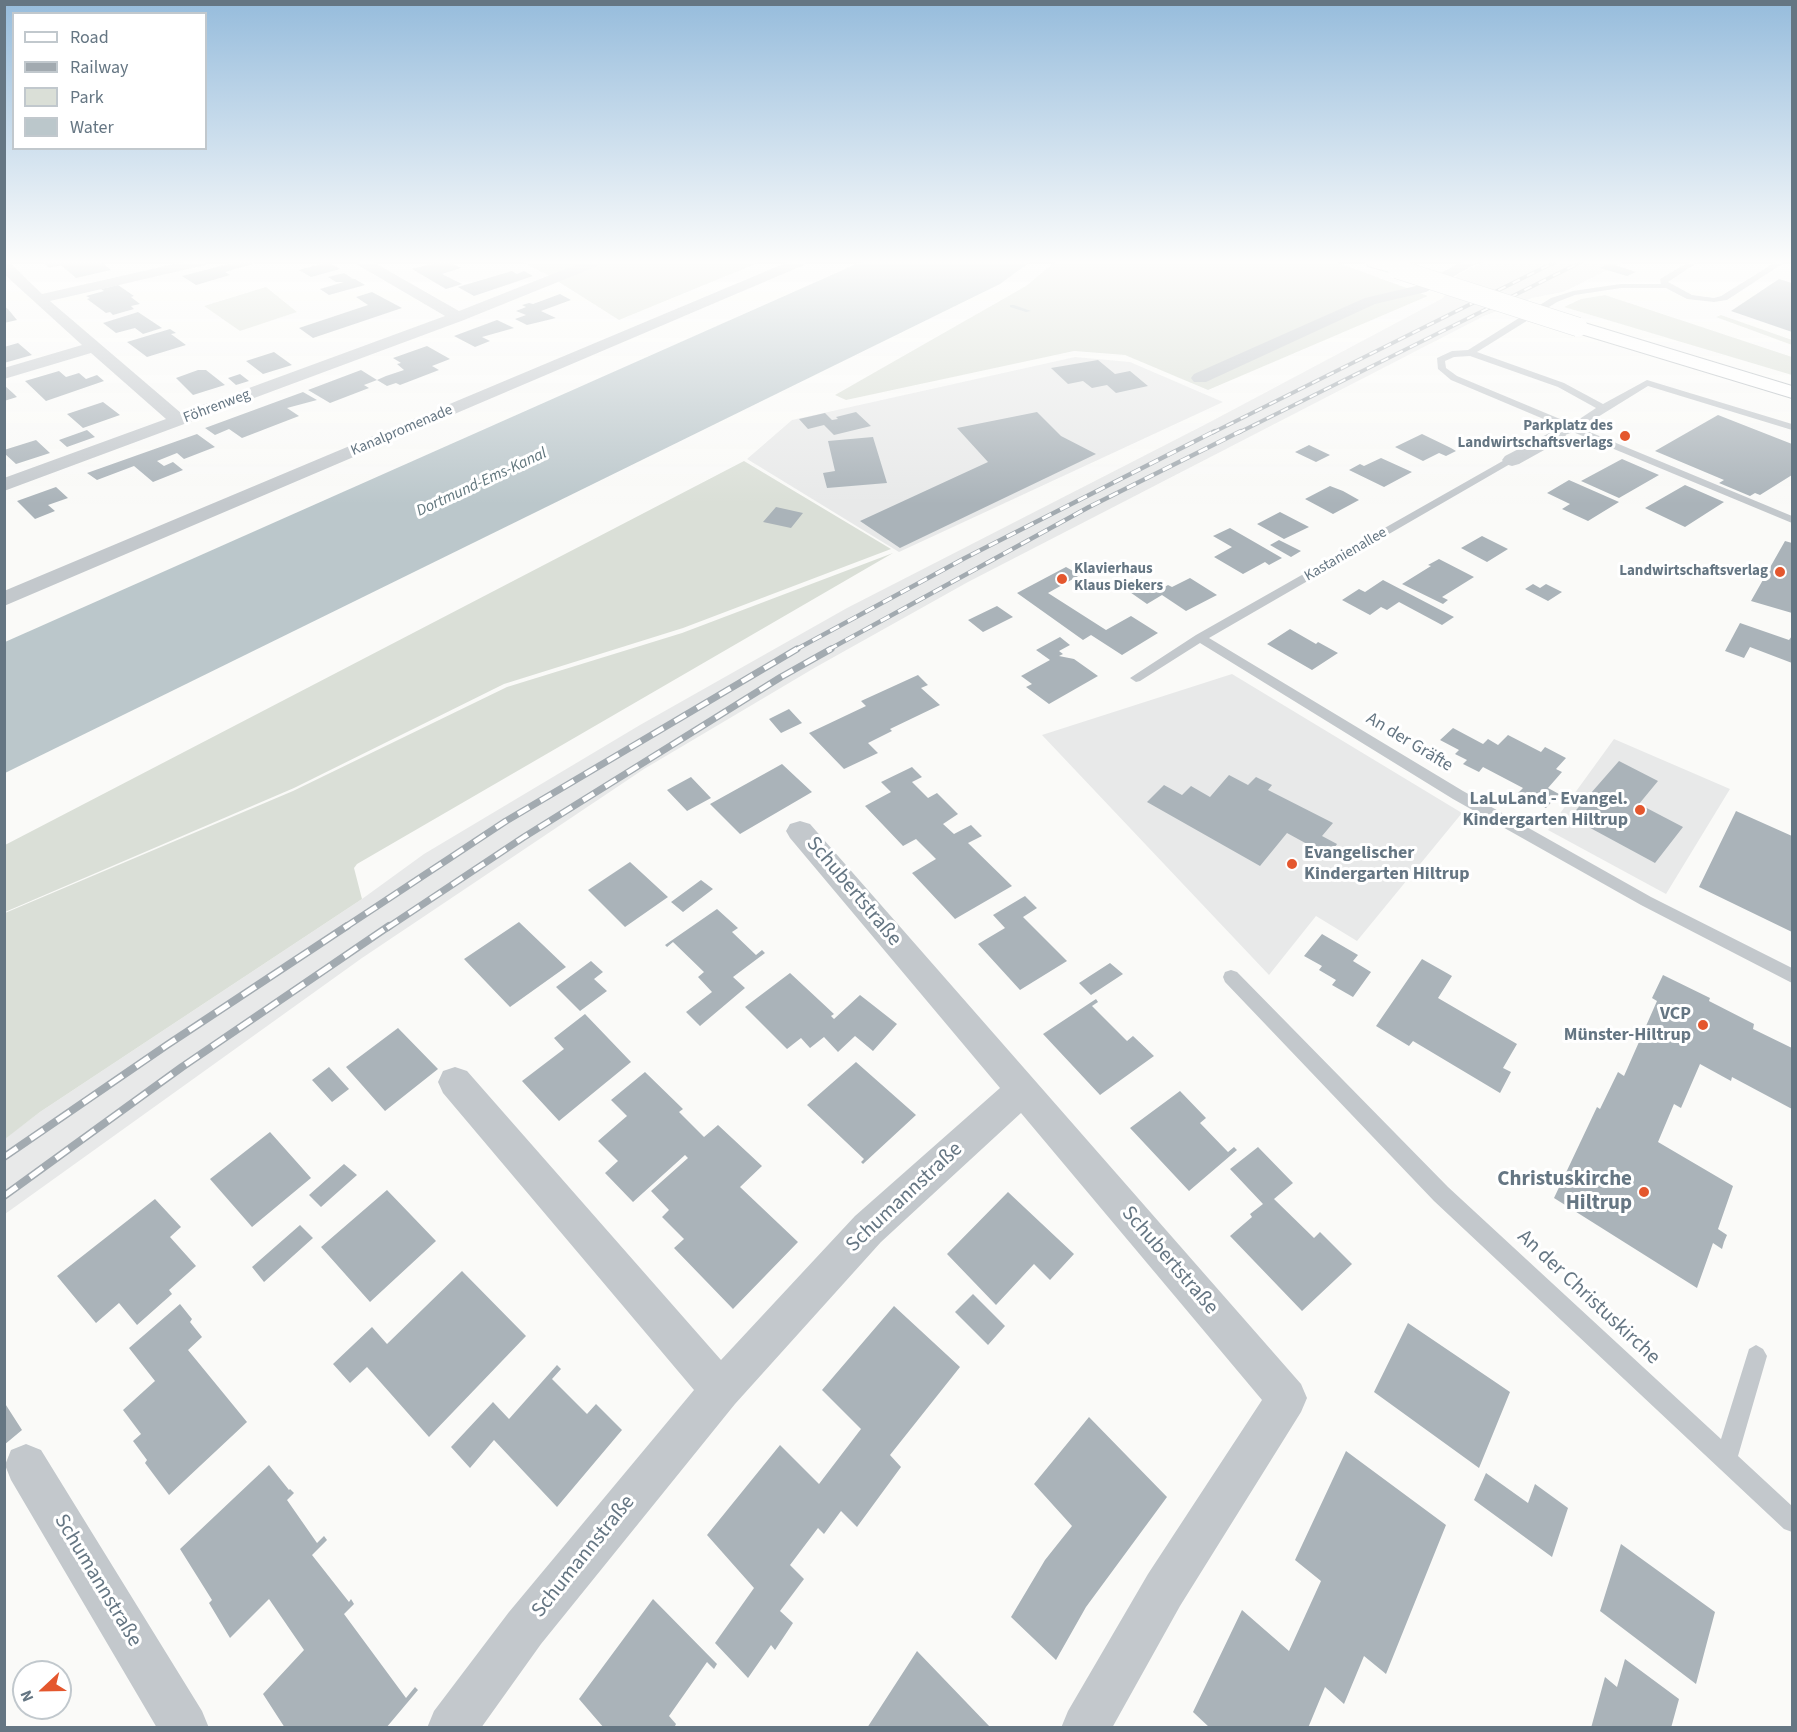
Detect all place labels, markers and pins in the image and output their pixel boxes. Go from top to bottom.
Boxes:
place label: Parkplatz des Landwirtschaftsverlags [1458,418,1613,453]
marker: Parkplatz des Landwirtschaftsverlags [1618,429,1632,443]
place label: Klavierhaus Klaus Diekers [1074,561,1163,596]
place label: Landwirtschaftsverlag [1619,563,1768,581]
marker: Landwirtschaftsverlag [1773,565,1787,579]
marker: Klavierhaus Klaus Diekers [1055,572,1069,586]
place label: LaLuLand - Evangel. Kindergarten Hiltrup [1463,789,1628,832]
marker: LaLuLand - Evangel. Kindergarten Hiltrup [1633,803,1647,817]
place label: Evangelischer Kindergarten Hiltrup [1304,843,1469,886]
marker: Evangelischer Kindergarten Hiltrup [1285,857,1299,871]
place label: VCP Münster-Hiltrup [1564,1004,1691,1046]
marker: VCP Münster-Hiltrup [1696,1018,1710,1032]
place label: Christuskirche Hiltrup [1497,1167,1632,1217]
marker: Christuskirche Hiltrup [1637,1185,1651,1199]

